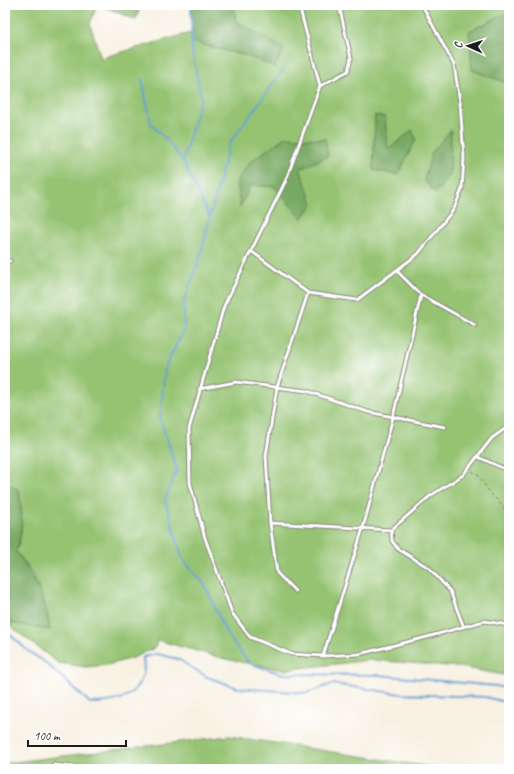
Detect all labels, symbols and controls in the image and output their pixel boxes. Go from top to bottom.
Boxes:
north arrow [448,26,488,66]
text: С [451,41,465,49]
scale bar [28,722,126,748]
text: 100 m [34,728,61,744]

